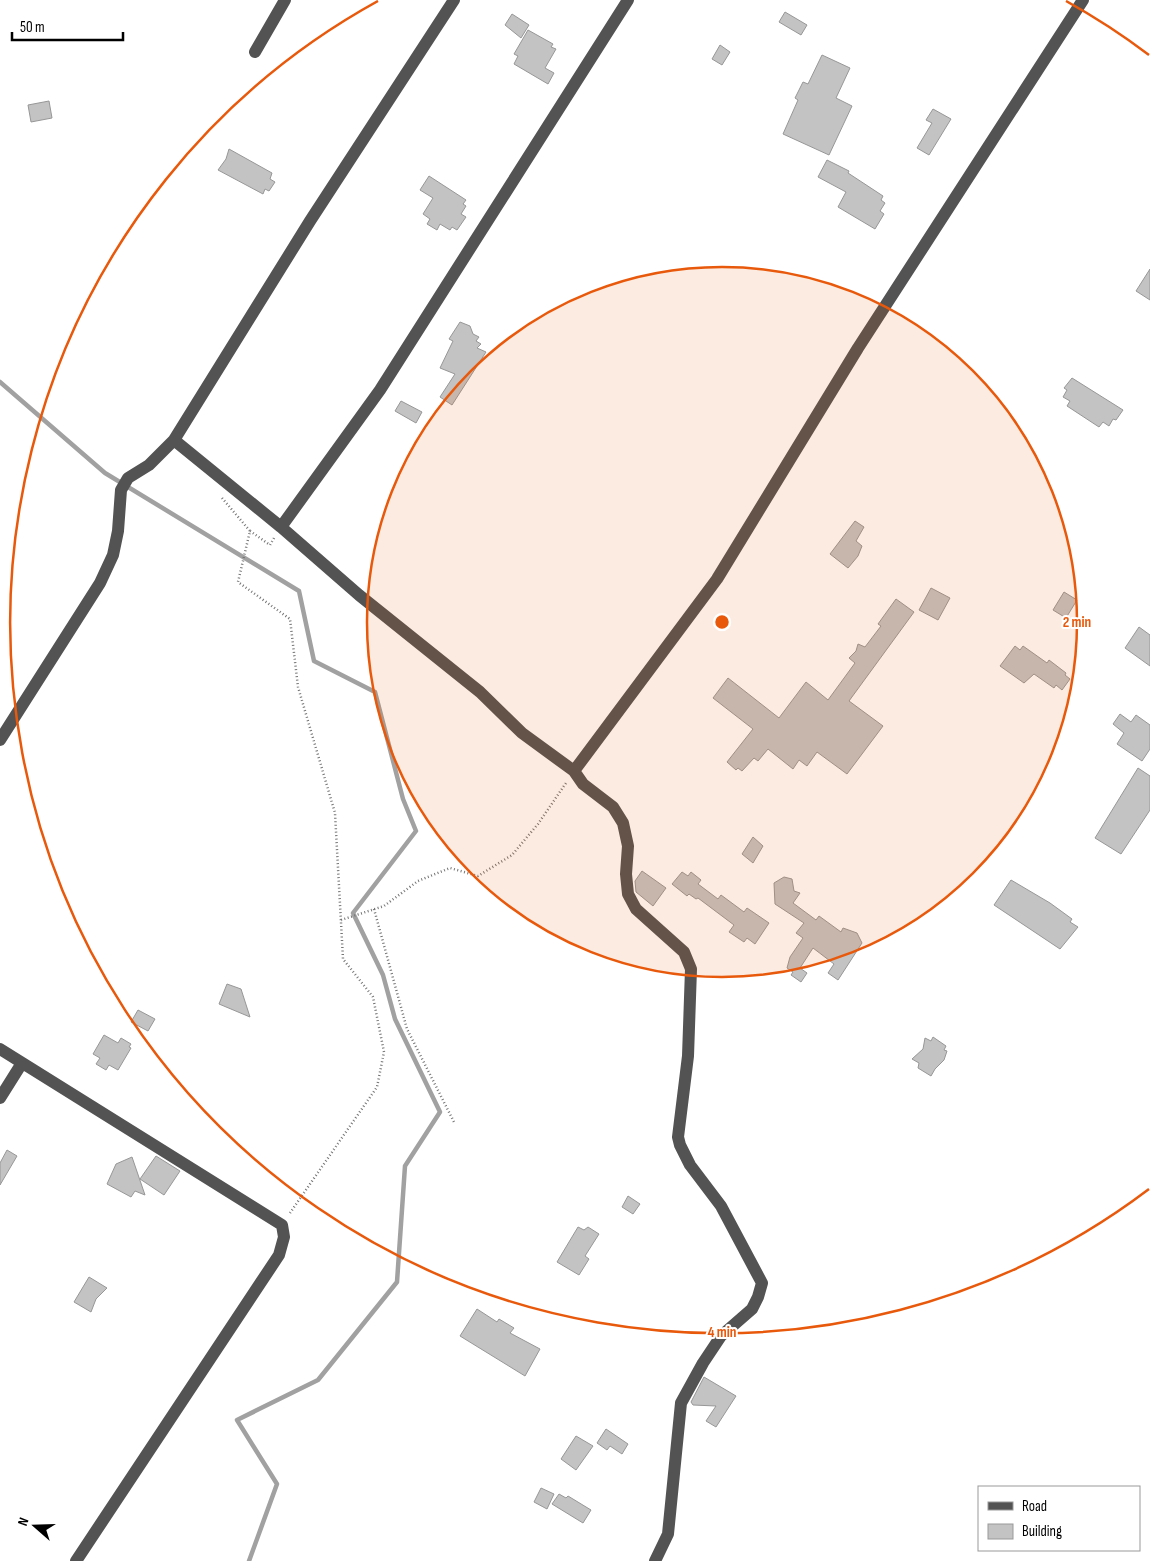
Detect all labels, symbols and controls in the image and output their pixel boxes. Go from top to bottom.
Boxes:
scale bar [12,10,124,42]
text: 50 m [20,18,45,37]
centre of rings [713,613,731,631]
text: 2 min [1063,613,1091,632]
text: 4 min [708,1323,736,1342]
legend [978,1486,1140,1551]
text: Road [1022,1497,1047,1516]
north arrow [10,1501,60,1551]
text: N [14,1515,33,1528]
text: Building [1022,1522,1062,1541]

